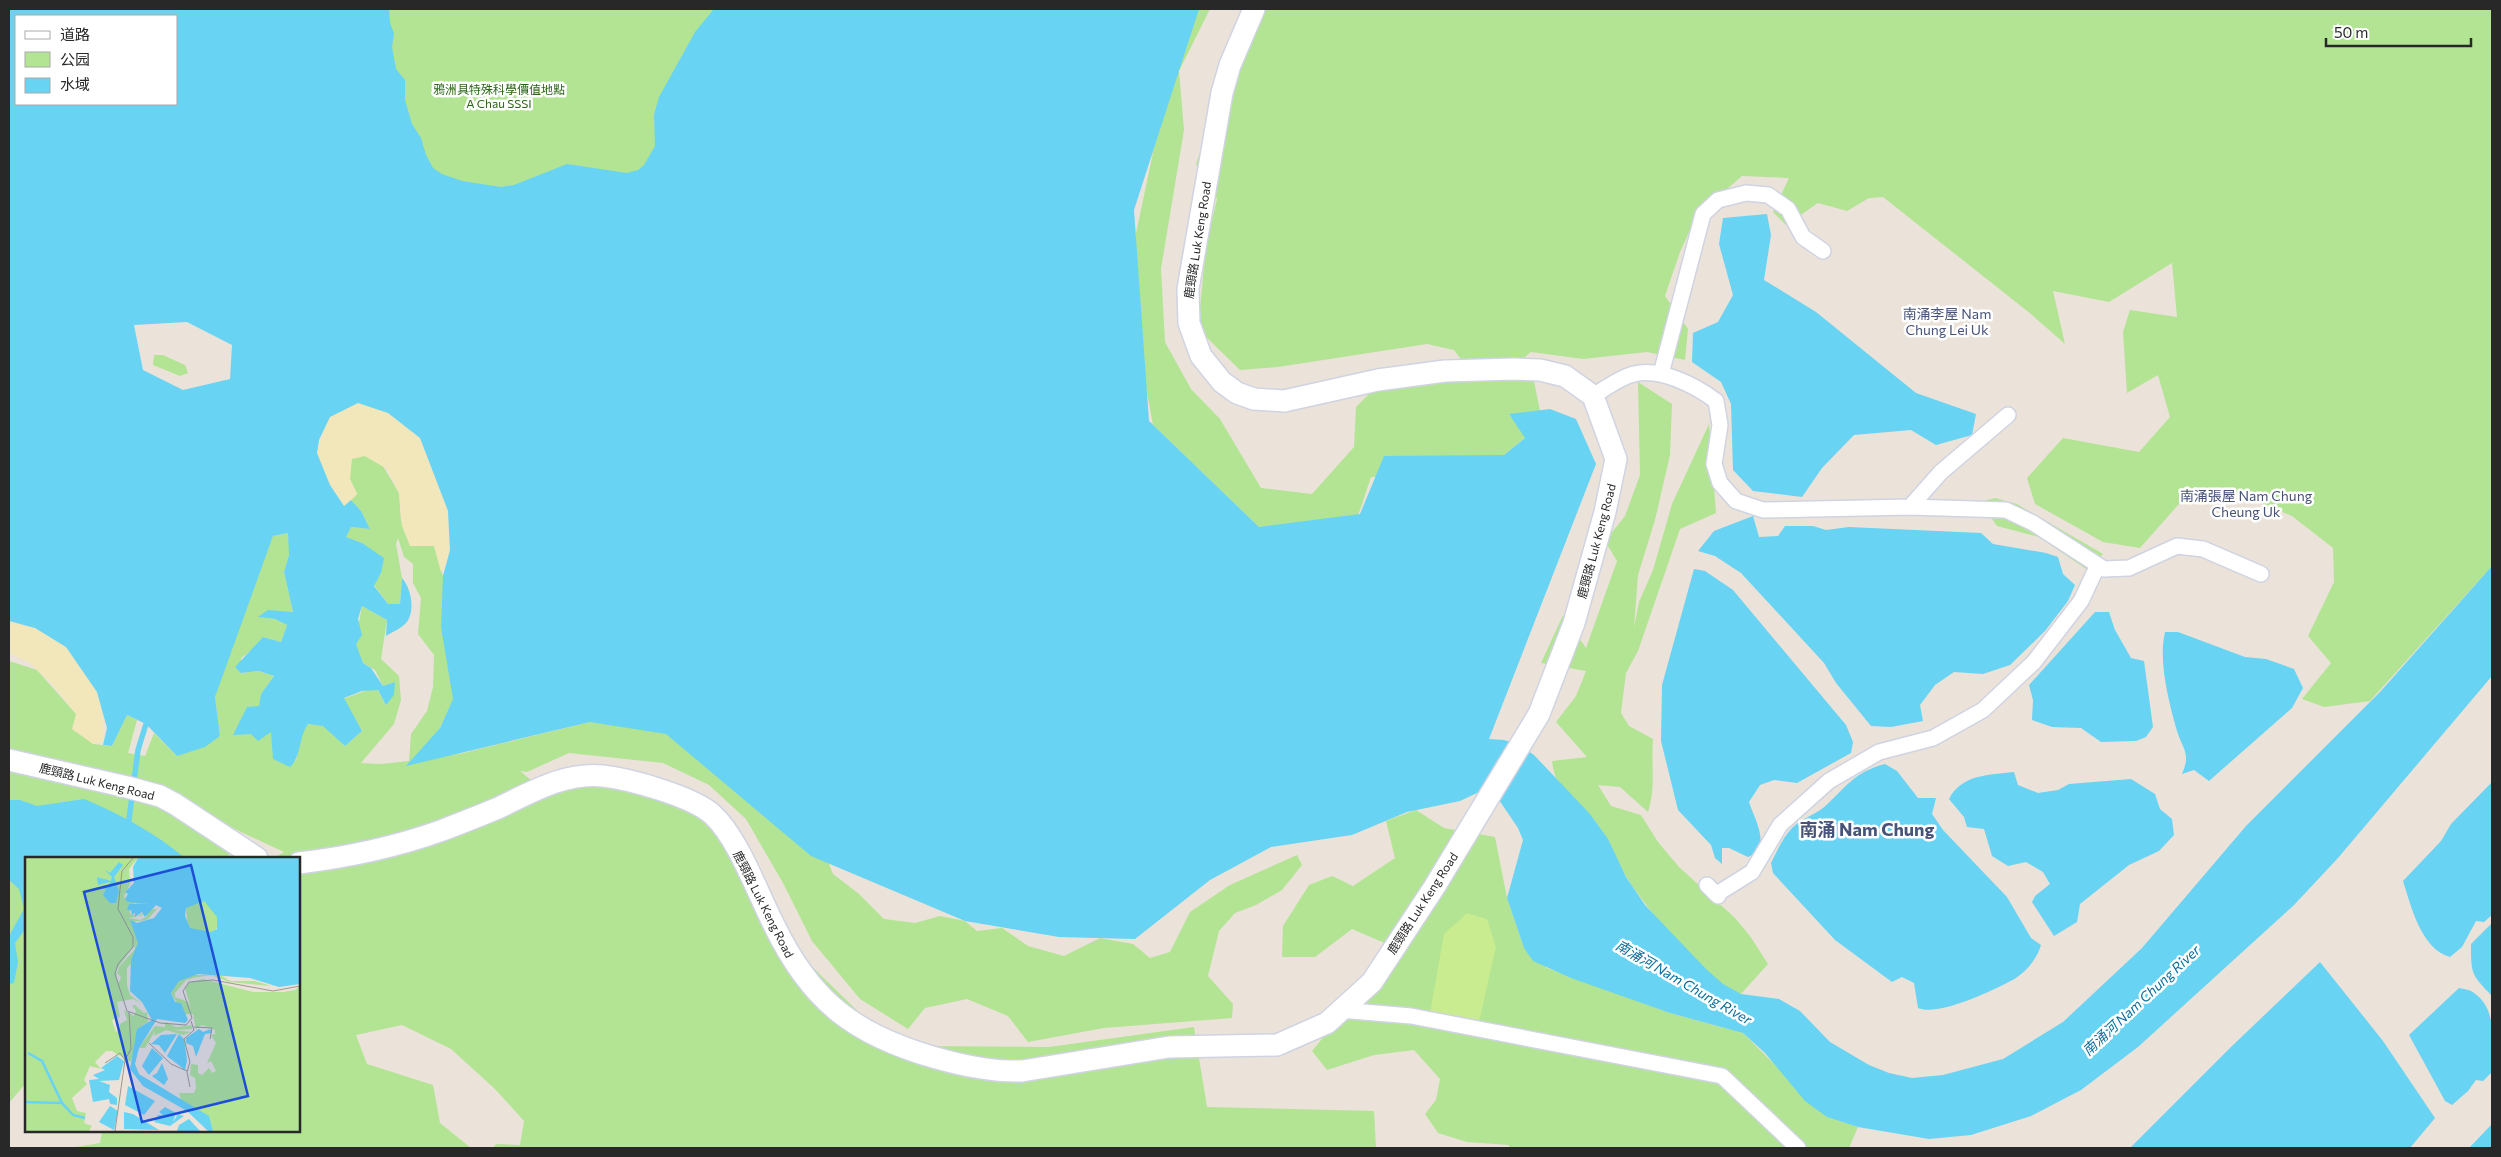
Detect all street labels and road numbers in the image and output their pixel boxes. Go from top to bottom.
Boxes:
street label: 鹿頸路 Luk Keng Road [1181,180,1213,300]
street label: 鹿頸路 Luk Keng Road [1574,482,1618,600]
street label: 鹿頸路 Luk Keng Road [38,760,156,802]
street label: 鹿頸路 Luk Keng Road [731,848,797,960]
street label: 鹿頸路 Luk Keng Road [1384,850,1460,956]

